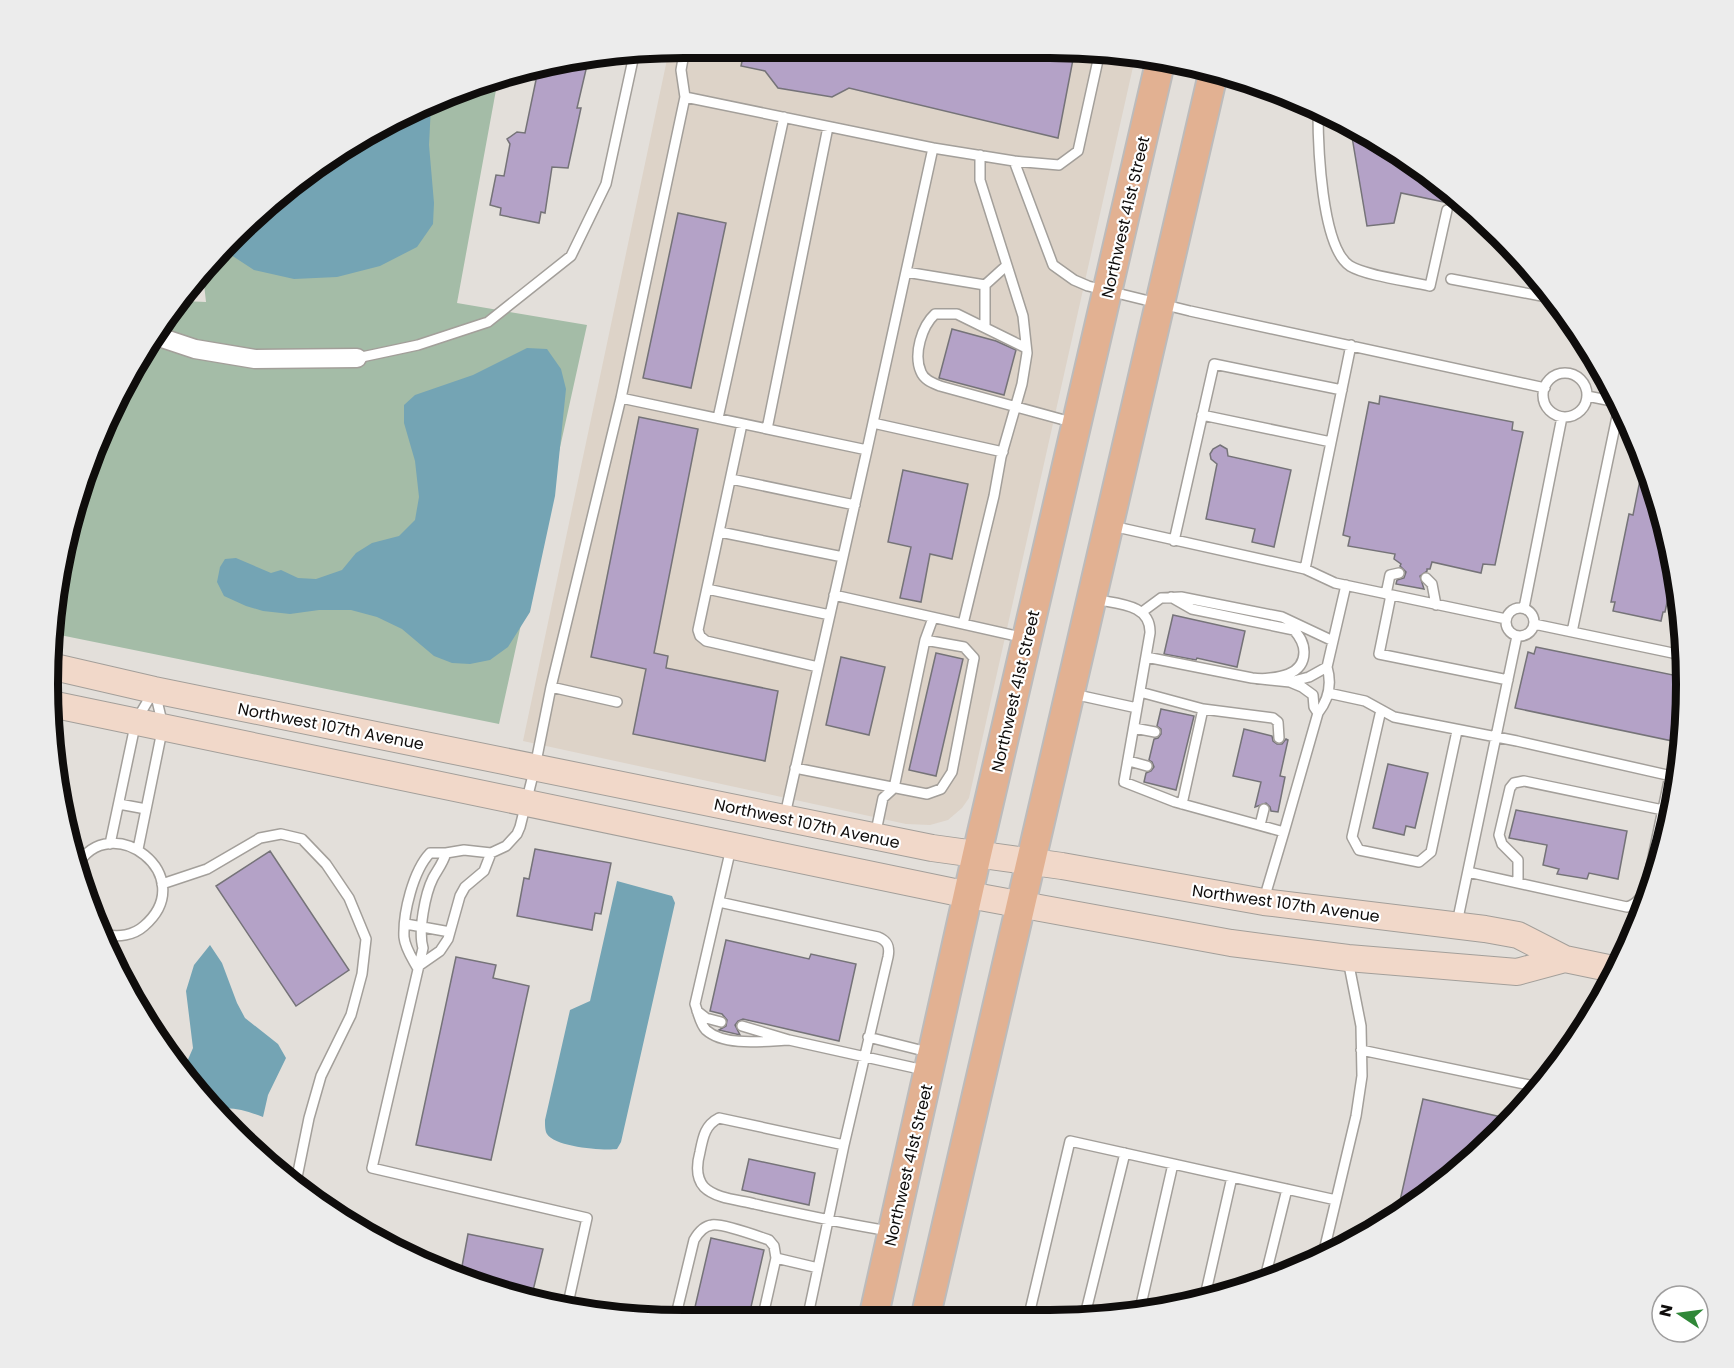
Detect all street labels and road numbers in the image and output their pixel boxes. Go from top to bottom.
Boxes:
street label: Northwest 41st Street [1096,134,1155,300]
street label: Northwest 41st Street [986,608,1045,774]
street label: Northwest 107th Avenue [236,697,426,756]
street label: Northwest 107th Avenue [712,793,902,854]
street label: Northwest 107th Avenue [1191,879,1381,928]
street label: Northwest 41st Street [879,1082,938,1248]

